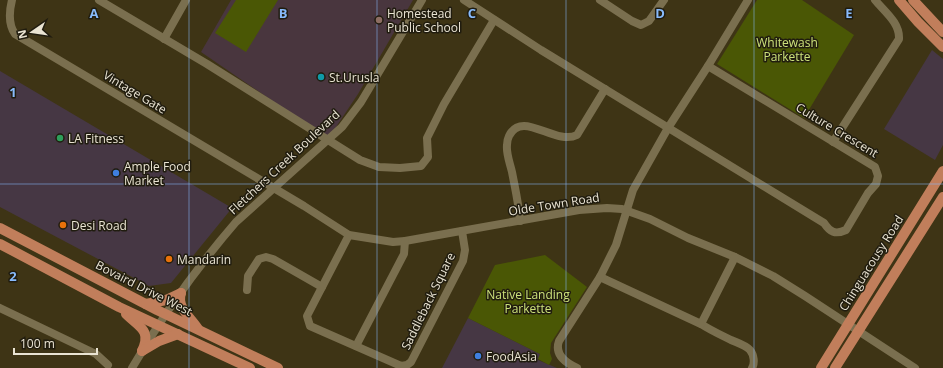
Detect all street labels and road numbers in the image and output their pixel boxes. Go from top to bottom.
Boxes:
street label: Vintage Gate [100,66,170,118]
street label: Culture Crescent [793,99,881,161]
street label: Fletchers Creek Boulevard [225,106,343,218]
street label: Olde Town Road [507,188,601,220]
street label: Chinguacousy Road [835,212,907,314]
street label: Saddleback Square [397,249,459,353]
street label: Bovaird Drive West [93,256,195,320]

